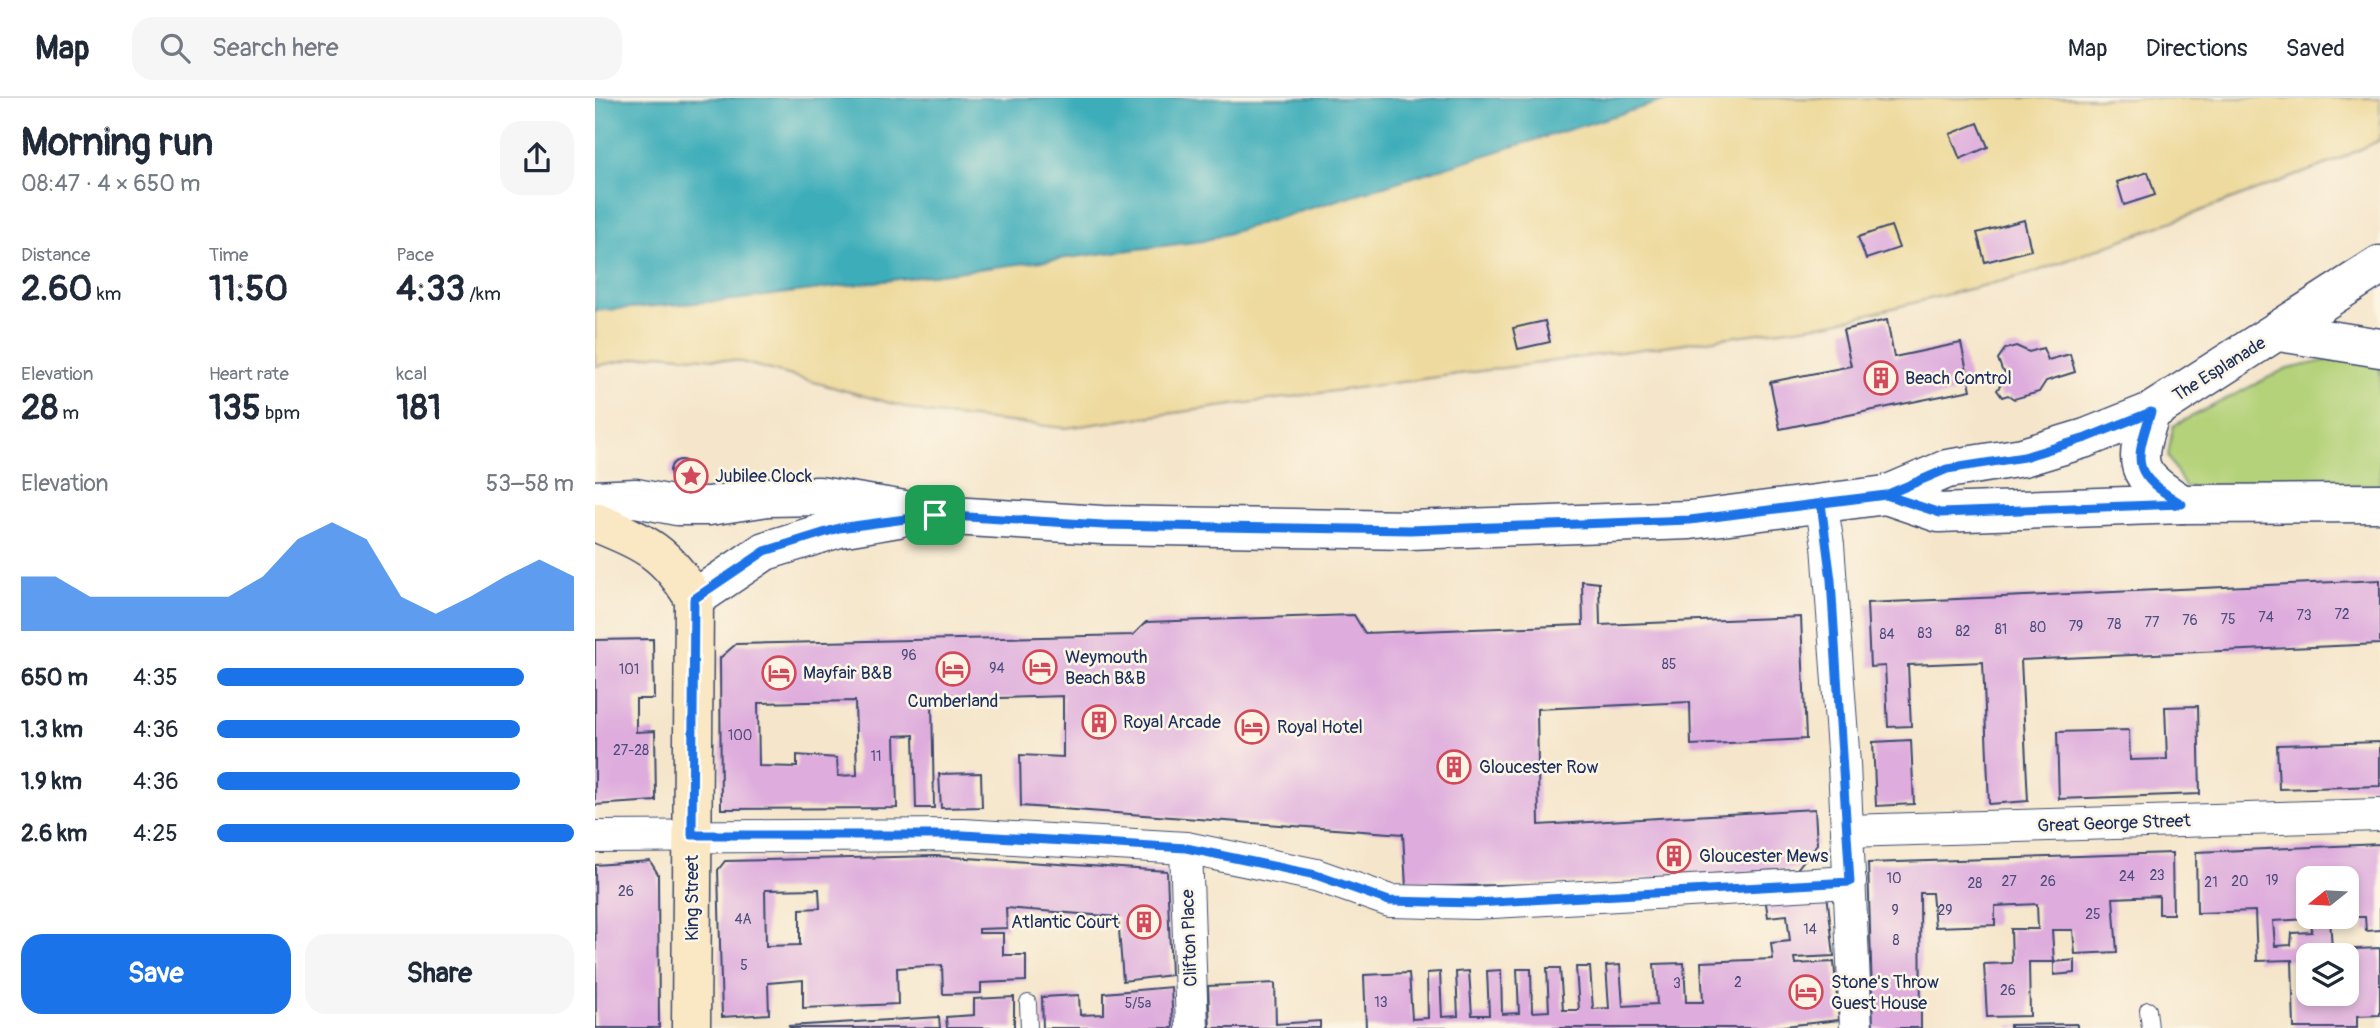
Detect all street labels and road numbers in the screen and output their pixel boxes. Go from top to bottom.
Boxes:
street label: The Esplanade [2168,332,2270,407]
street label: Great George Street [2037,809,2192,838]
street label: King Street [681,854,704,941]
street label: Clifton Place [1176,889,1203,987]

